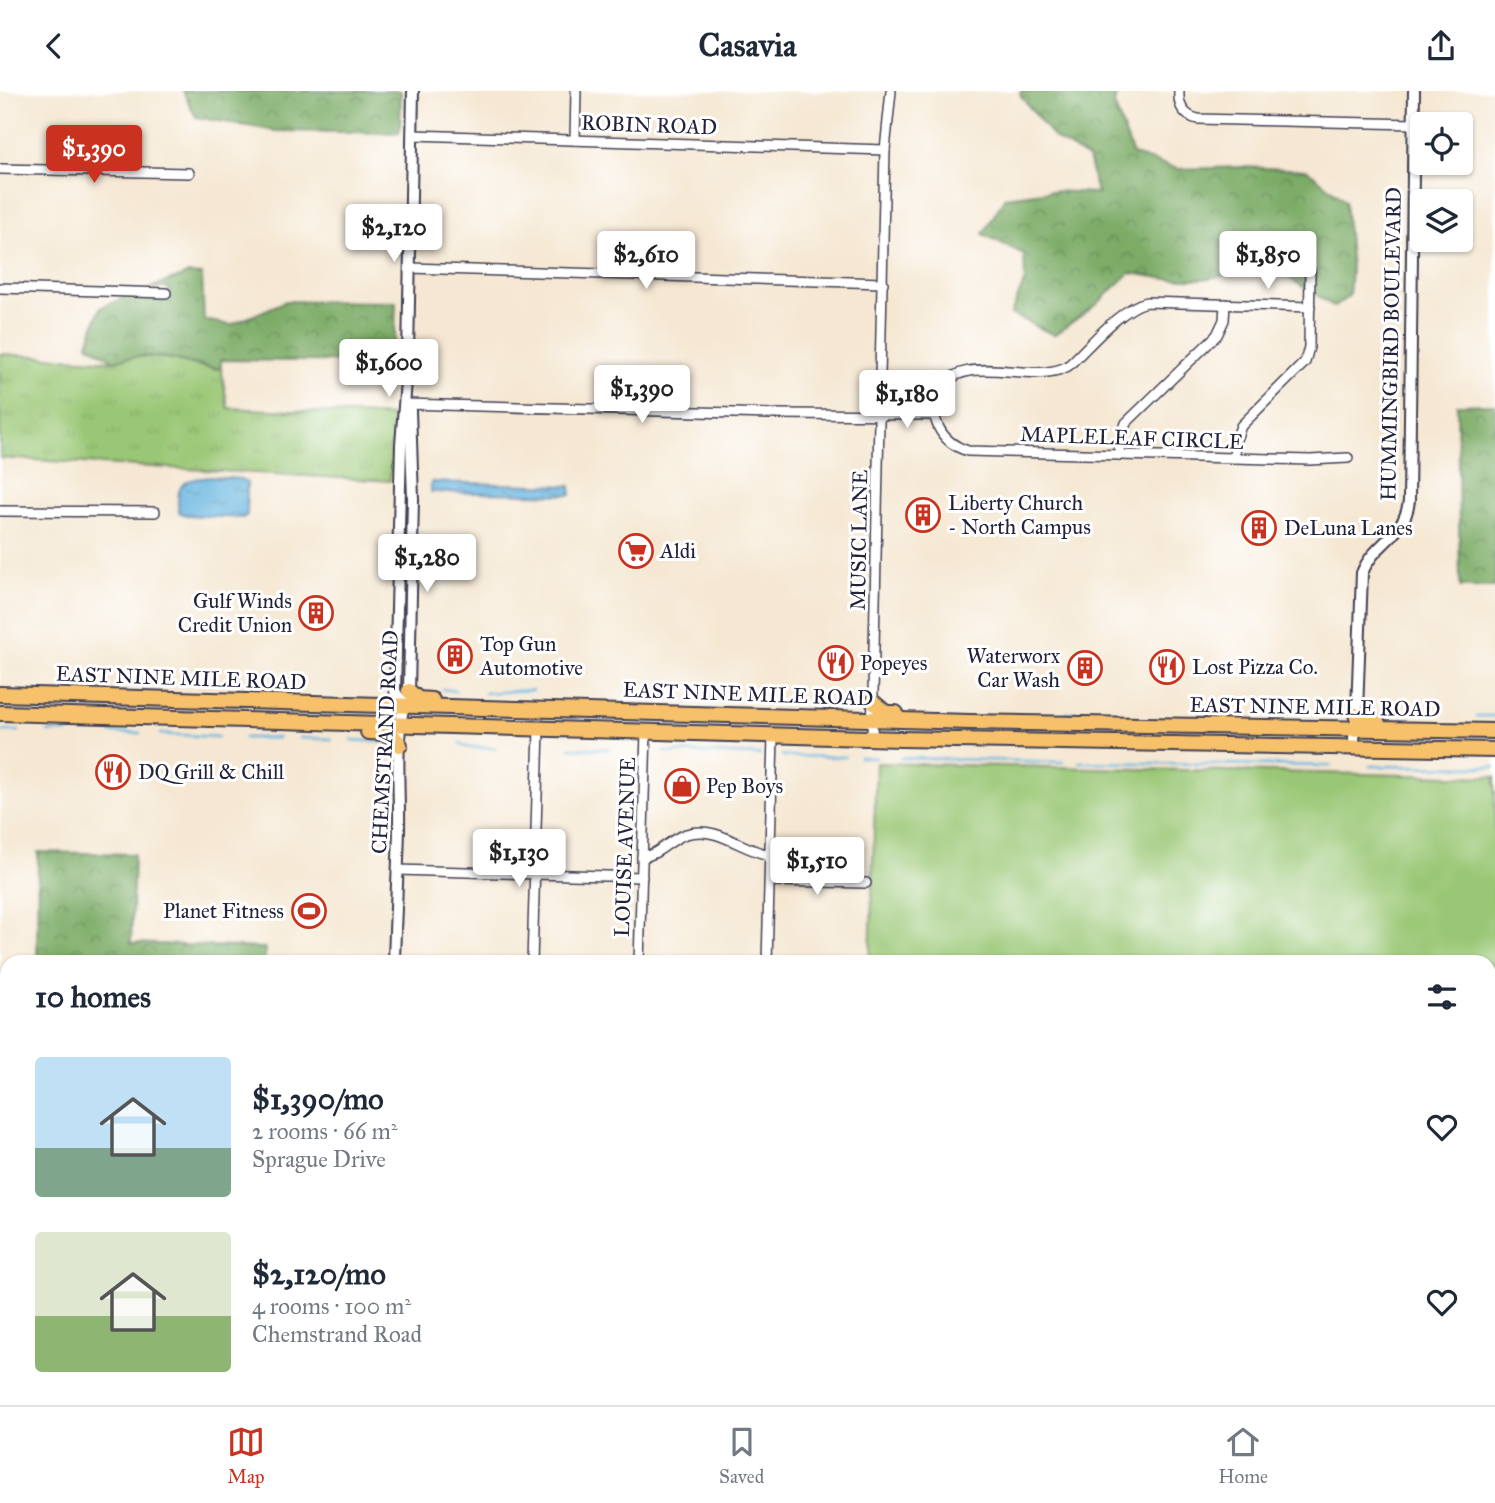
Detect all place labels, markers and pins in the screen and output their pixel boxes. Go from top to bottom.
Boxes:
pin: $1,390 [37,125,151,185]
pin: $2,120 [337,205,451,264]
pin: $2,610 [589,231,703,291]
pin: $1,850 [1211,231,1325,291]
pin: $1,600 [332,339,446,399]
pin: $1,390 [585,365,699,425]
pin: $1,180 [850,371,964,430]
place label: Liberty Church - North Campus [948,490,1091,540]
building icon: Liberty Church - North Campus [904,496,942,534]
building icon: DeLuna Lanes [1240,509,1278,547]
place label: DeLuna Lanes [1284,515,1413,541]
supermarket icon: Aldi [617,532,655,570]
pin: $1,280 [370,535,484,594]
place label: Aldi [659,538,696,564]
place label: Gulf Winds Credit Union [178,588,292,638]
building icon: Gulf Winds Credit Union [297,594,335,632]
place label: Top Gun Automotive [479,631,583,681]
building icon: Top Gun Automotive [436,637,474,675]
place label: Waterworx Car Wash [966,643,1061,693]
restaurant icon: Popeyes [817,644,855,682]
restaurant icon: Lost Pizza Co. [1148,648,1186,686]
building icon: Waterworx Car Wash [1066,649,1104,687]
place label: Popeyes [860,650,927,676]
place label: Lost Pizza Co. [1192,654,1318,680]
restaurant icon: DQ Grill & Chill [94,753,132,791]
place label: DQ Grill & Chill [138,759,285,785]
shop icon: Pep Boys [663,767,701,805]
place label: Pep Boys [706,773,783,799]
pin: $1,130 [462,829,576,889]
pin: $1,510 [760,837,874,897]
sports icon: Planet Fitness [290,892,328,930]
place label: Planet Fitness [163,898,284,924]

